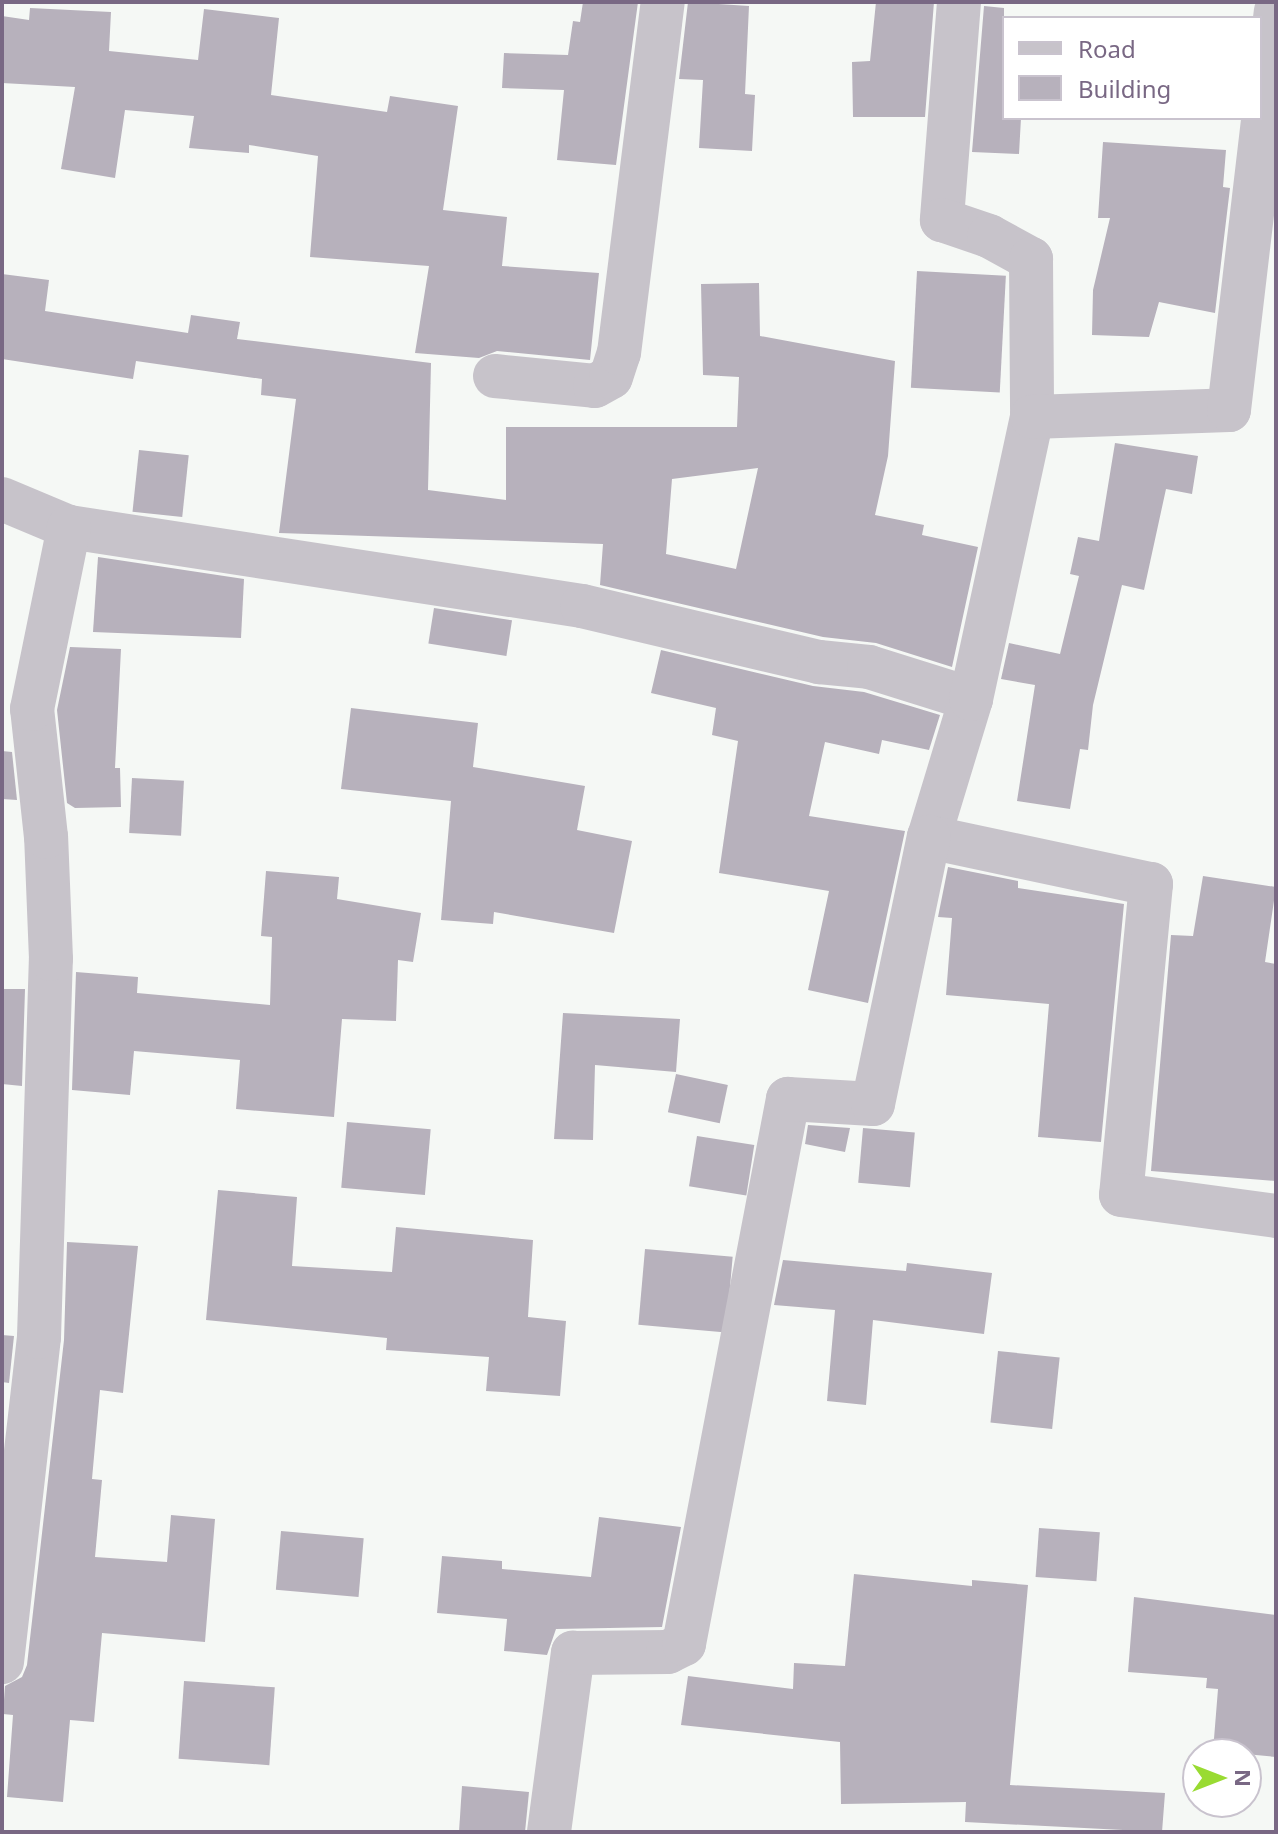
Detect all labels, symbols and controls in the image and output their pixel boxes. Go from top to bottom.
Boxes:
legend [1002,16,1262,120]
text: Road [1078,32,1136,65]
text: Building [1078,72,1171,105]
north arrow [1182,1738,1262,1818]
text: N [1229,1769,1259,1787]

